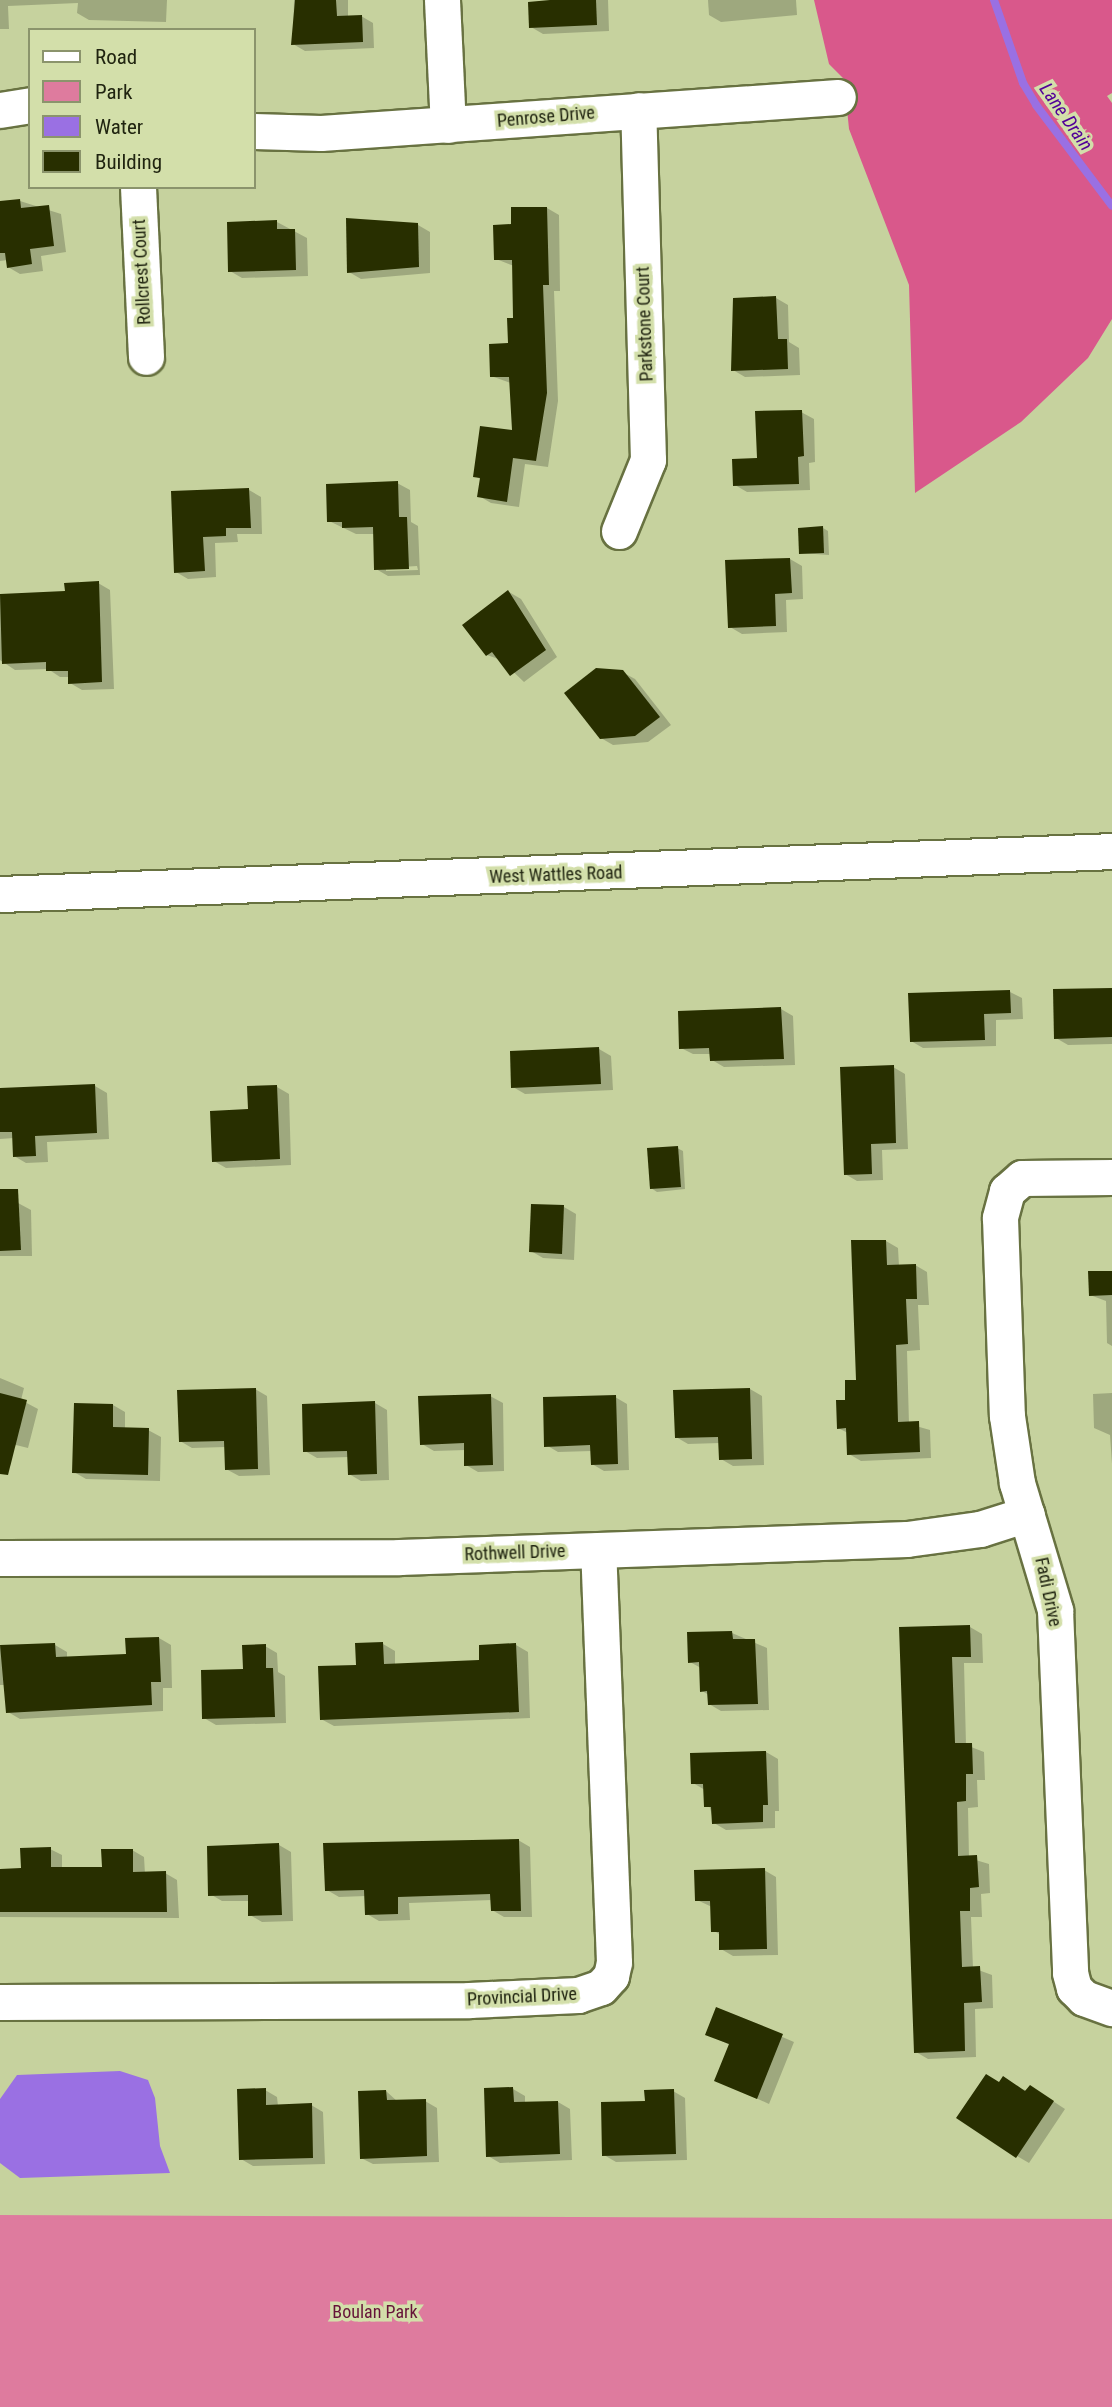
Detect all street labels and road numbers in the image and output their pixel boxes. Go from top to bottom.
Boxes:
street label: Penrose Drive [496,102,596,132]
street label: Rollcrest Court [128,219,156,325]
street label: Parkstone Court [632,266,658,382]
street label: West Wattles Road [489,862,623,888]
street label: Rothwell Drive [464,1540,566,1566]
street label: Fadi Drive [1030,1555,1066,1629]
street label: Provincial Drive [467,1983,577,2011]

